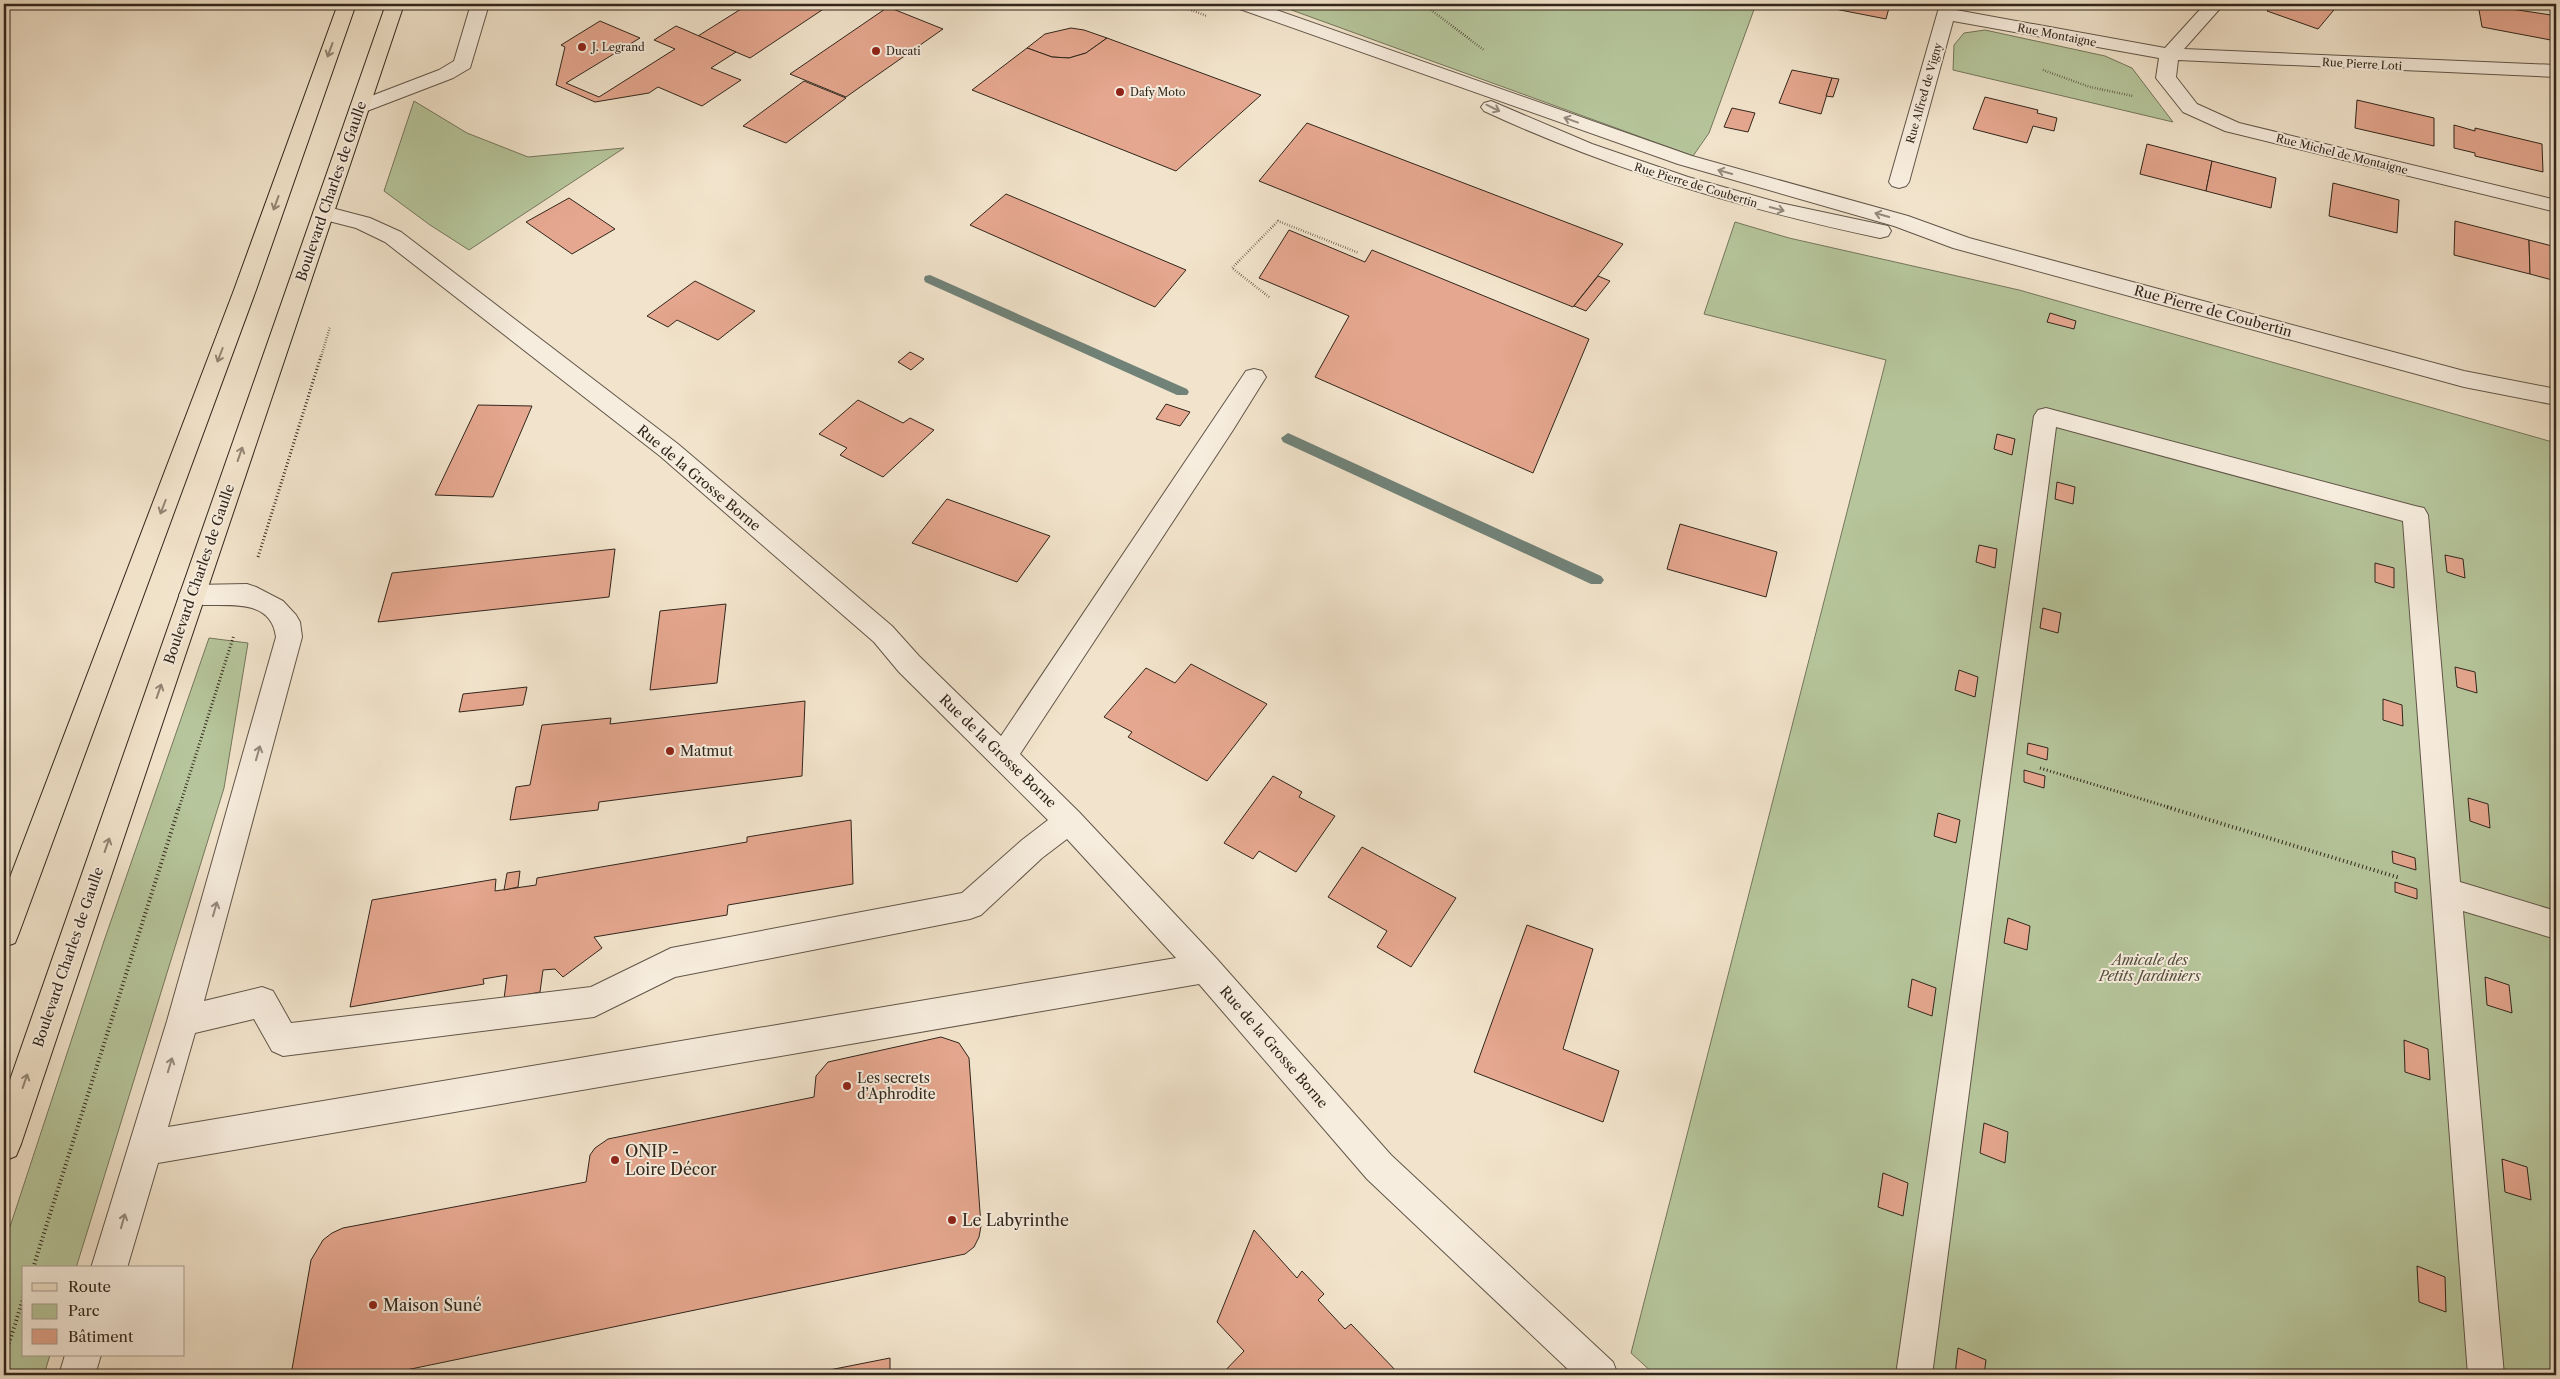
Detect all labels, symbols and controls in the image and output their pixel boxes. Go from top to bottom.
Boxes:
street label: Rue Montaigne [2016,20,2098,50]
place label: J. Legrand [590,40,645,54]
street label: Rue Alfred de Vigny [1903,40,1945,145]
one-way arrow [325,41,334,57]
marker: J. Legrand [576,41,588,53]
place label: Ducati [886,44,921,58]
marker: Ducati [870,45,882,57]
street label: Rue Pierre Loti [2322,55,2403,73]
place label: Dafy Moto [1130,85,1186,99]
marker: Dafy Moto [1114,86,1126,98]
street label: Boulevard Charles de Gaulle [292,98,370,284]
one-way arrow [1485,104,1500,113]
one-way arrow [1564,115,1580,124]
street label: Rue Michel de Montaigne [2275,131,2409,177]
street label: Rue Pierre de Coubertin [1633,160,1759,210]
one-way arrow [1718,167,1734,177]
one-way arrow [271,195,280,210]
one-way arrow [1769,205,1785,214]
one-way arrow [1874,210,1890,220]
street label: Rue Pierre de Coubertin [2132,281,2294,341]
one-way arrow [215,347,224,363]
street label: Rue de la Grosse Borne [634,421,765,535]
one-way arrow [236,447,246,463]
street label: Boulevard Charles de Gaulle [160,481,238,667]
one-way arrow [158,499,167,515]
one-way arrow [155,683,165,699]
street label: Rue de la Grosse Borne [936,690,1060,812]
place label: Matmut [680,742,733,760]
one-way arrow [254,745,264,761]
marker: Matmut [664,745,676,757]
one-way arrow [102,837,112,853]
street label: Boulevard Charles de Gaulle [29,864,107,1050]
one-way arrow [210,902,220,918]
park label: Amicale des Petits Jardiniers [2098,951,2202,985]
street label: Rue de la Grosse Borne [1216,982,1332,1112]
one-way arrow [165,1058,175,1074]
place label: Les secrets d’Aphrodite [857,1069,936,1103]
one-way arrow [21,1074,30,1089]
marker: Les secrets d’Aphrodite [841,1080,853,1092]
place label: ONIP - Loire Décor [625,1141,717,1179]
marker: ONIP - Loire Décor [609,1154,621,1166]
place label: Le Labyrinthe [962,1210,1069,1230]
one-way arrow [118,1213,128,1229]
marker: Le Labyrinthe [946,1214,958,1226]
legend [22,1266,185,1356]
text: Route [68,1277,111,1296]
place label: Maison Suné [383,1295,482,1315]
marker: Maison Suné [367,1299,379,1311]
text: Parc [68,1301,100,1320]
text: Bâtiment [68,1327,134,1346]

